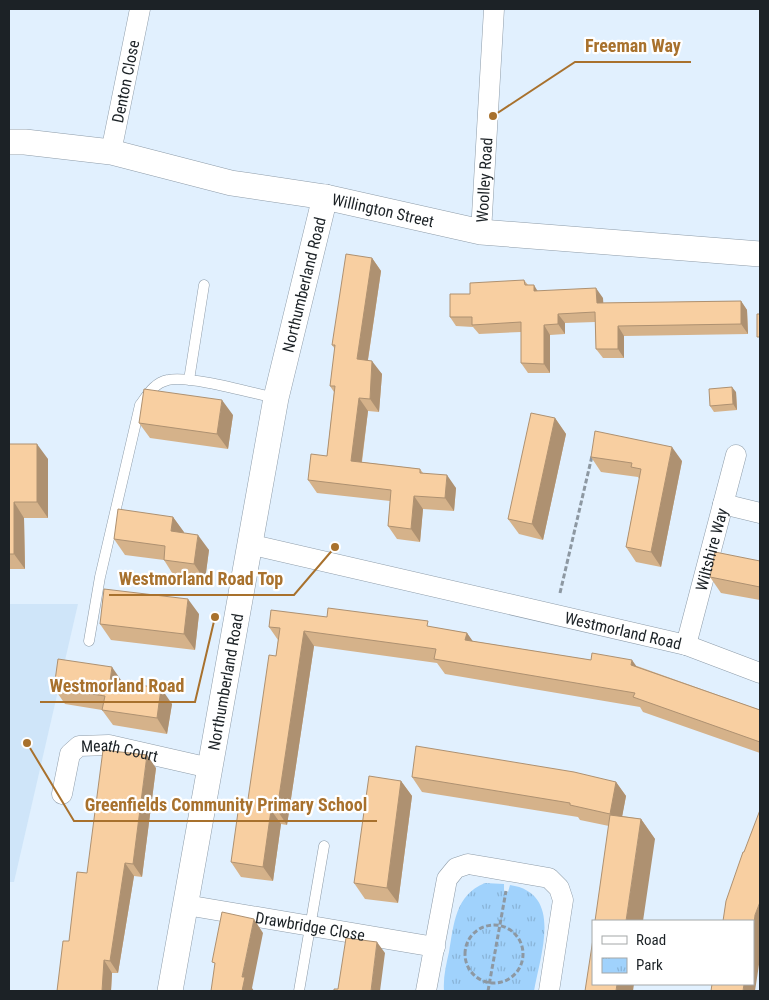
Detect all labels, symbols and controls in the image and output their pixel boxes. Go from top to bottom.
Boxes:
callout: Freeman Way [575,29,691,62]
text: Freeman Way [585,35,681,56]
street label: Denton Close [108,38,143,125]
street label: Woolley Road [473,137,496,223]
street label: Willington Street [330,190,436,231]
street label: Northumberland Road [278,215,330,354]
street label: Wiltshire Way [692,506,732,593]
callout: Westmorland Road Top [109,562,294,595]
text: Westmorland Road Top [119,568,283,589]
street label: Westmorland Road [563,608,683,654]
street label: Northumberland Road [204,612,247,752]
callout: Westmorland Road [40,669,195,702]
text: Westmorland Road [49,675,185,696]
street label: Meath Court [81,736,160,766]
callout: Greenfields Community Primary School [74,788,377,821]
text: Greenfields Community Primary School [85,794,367,815]
street label: Drawbridge Close [254,908,366,945]
legend [592,920,754,985]
text: Road [636,931,666,949]
text: Park [636,956,663,974]

